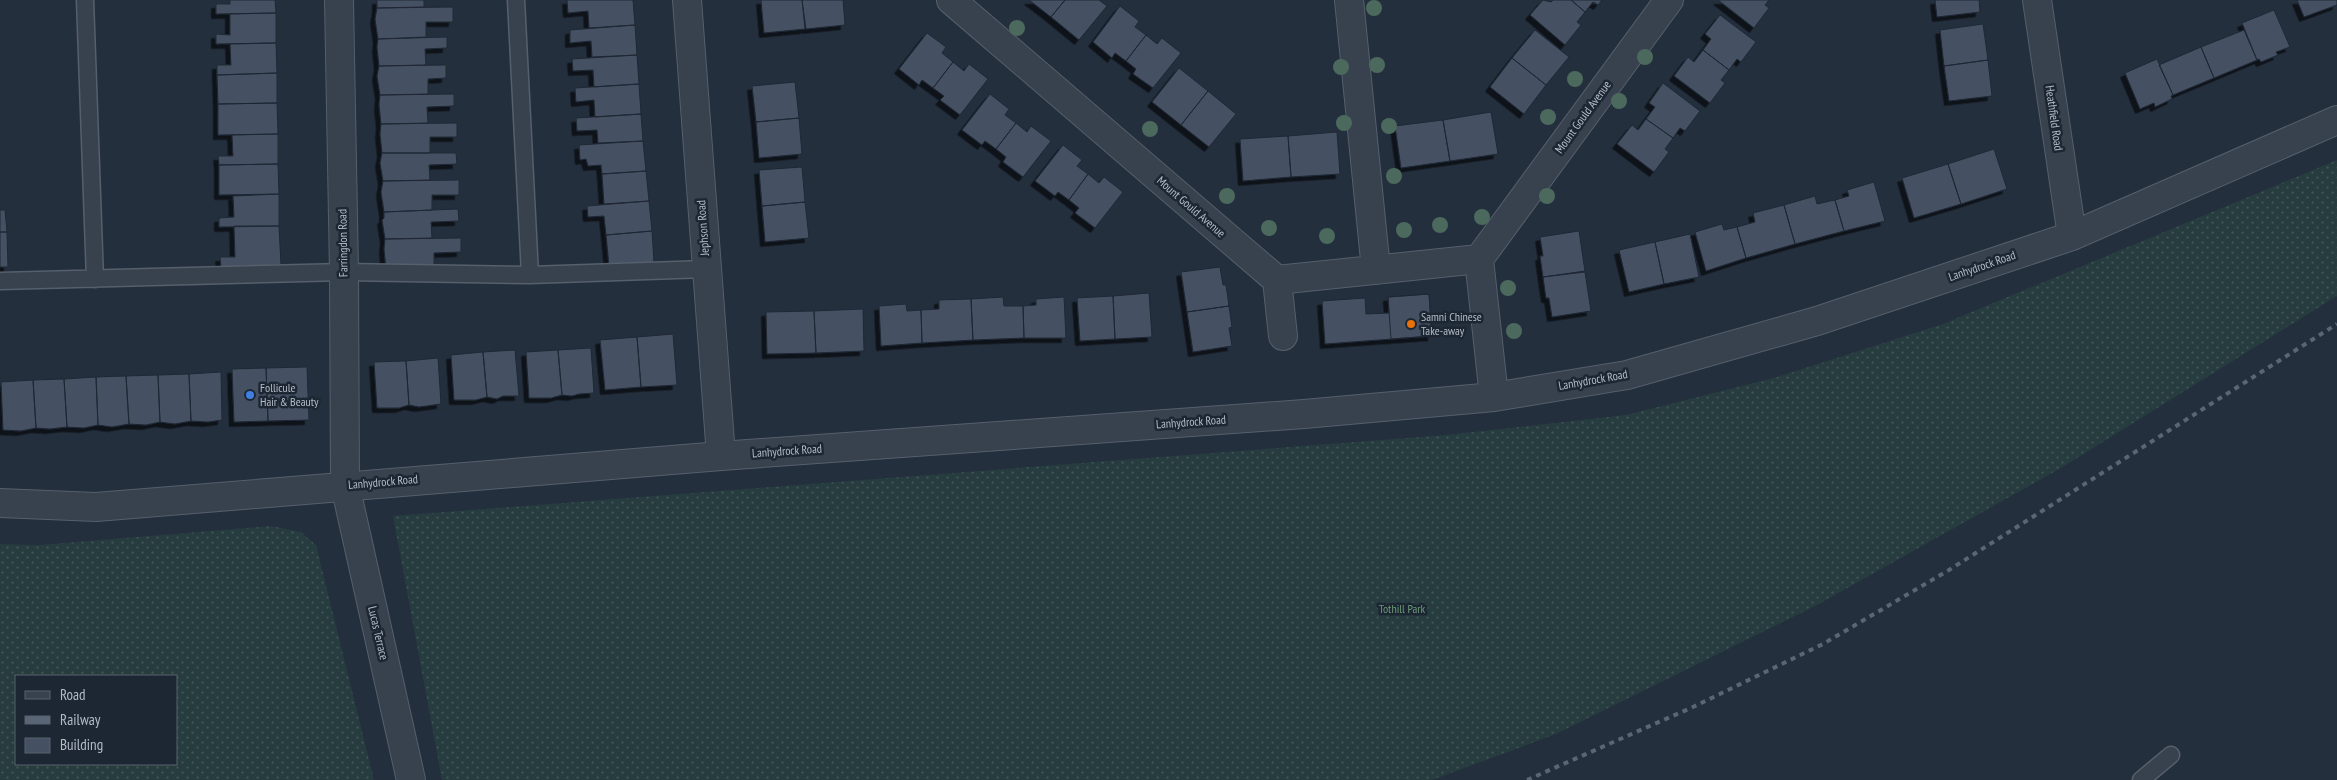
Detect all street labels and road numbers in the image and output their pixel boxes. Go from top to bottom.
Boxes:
street label: Mount Gould Avenue [1551,77,1614,156]
street label: Heathfield Road [2042,84,2067,152]
street label: Mount Gould Avenue [1154,173,1229,241]
street label: Jephson Road [693,200,712,257]
street label: Farringdon Road [334,209,351,277]
street label: Lanhydrock Road [1946,247,2017,284]
street label: Lanhydrock Road [1557,366,1629,393]
street label: Lanhydrock Road [1156,412,1226,431]
street label: Lanhydrock Road [752,441,822,460]
street label: Lanhydrock Road [347,471,418,492]
street label: Lucas Terrace [365,604,392,661]

